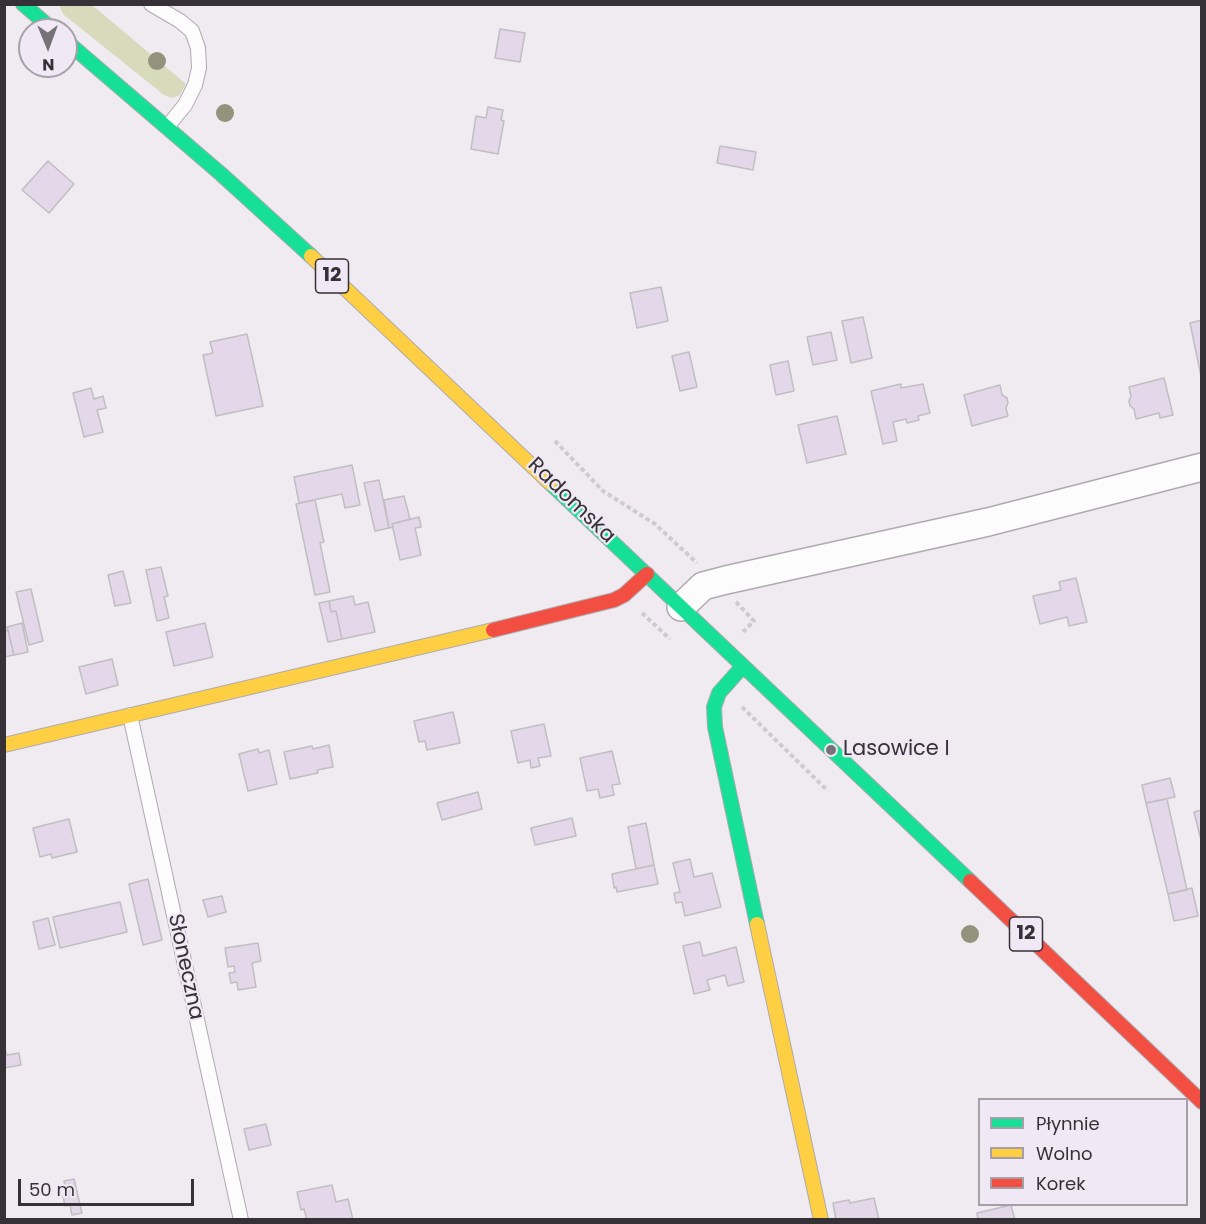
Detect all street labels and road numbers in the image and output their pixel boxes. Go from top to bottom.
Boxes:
road number: 12 [316,259,348,293]
street label: Radomska [522,453,620,549]
street label: Słoneczna [162,912,208,1022]
road number: 12 [1010,917,1042,951]

